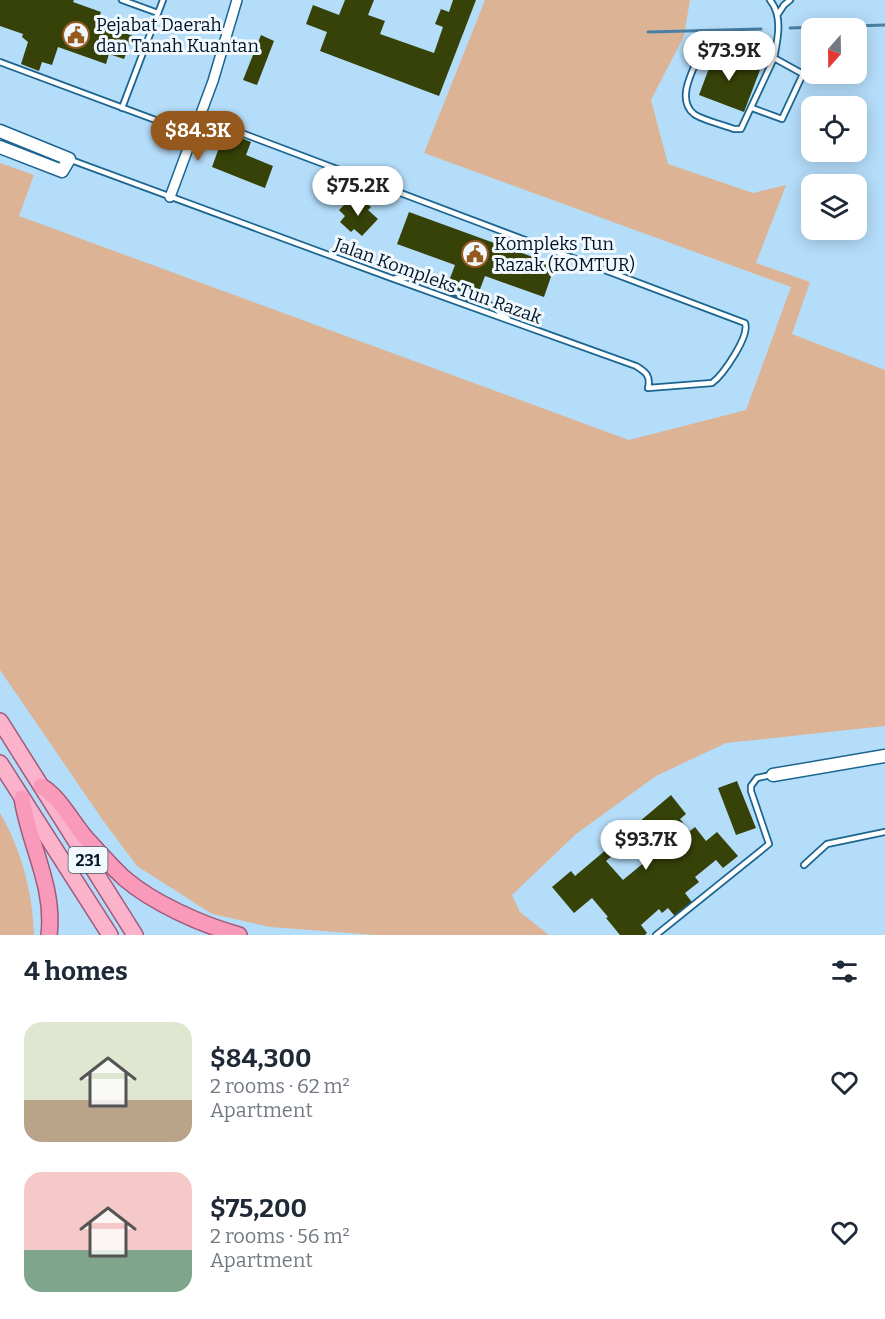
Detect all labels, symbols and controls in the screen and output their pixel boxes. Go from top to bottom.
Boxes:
place label: Pejabat Daerah dan Tanah Kuantan [96,14,259,57]
north arrow [801,18,867,84]
map controls [801,18,867,240]
public building icon: Pejabat Daerah dan Tanah Kuantan [61,20,91,50]
pin: $73.9K [680,31,778,82]
text: $73.9K [697,38,761,62]
button: locate [801,96,867,162]
pin: $84.3K [149,111,247,162]
text: $84.3K [165,118,231,142]
pin: $75.2K [309,166,407,217]
text: $75.2K [326,173,390,197]
button: layers [801,174,867,240]
street label: Jalan Kompleks Tun Razak [331,233,545,329]
place label: Kompleks Tun Razak (KOMTUR) [494,233,635,276]
public building icon: Kompleks Tun Razak (KOMTUR) [460,239,490,269]
pin: $93.7K [597,820,695,871]
text: $93.7K [615,827,678,851]
road number: 231 [68,847,107,873]
icon: filters [828,955,861,988]
text: 4 homes [24,956,128,987]
text: $84,300 [210,1043,312,1074]
icon: home [72,1046,144,1118]
icon: heart [828,1066,861,1099]
text: 2 rooms · 62 m² [210,1074,350,1098]
text: Apartment [210,1098,313,1122]
text: $75,200 [210,1193,307,1224]
icon: home [72,1196,144,1268]
icon: heart [828,1216,861,1249]
text: 2 rooms · 56 m² [210,1224,350,1248]
text: Apartment [210,1248,313,1272]

